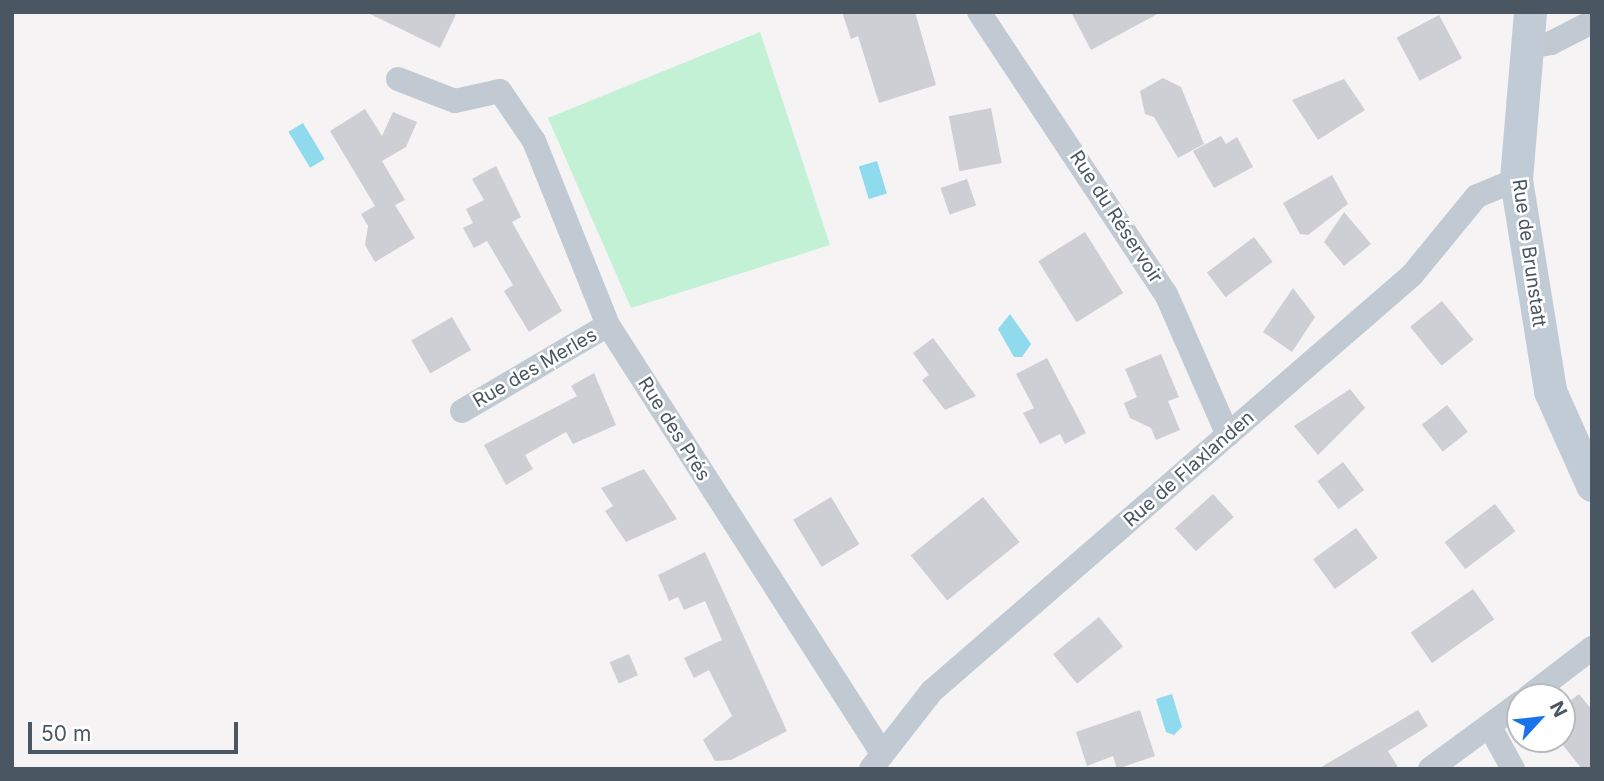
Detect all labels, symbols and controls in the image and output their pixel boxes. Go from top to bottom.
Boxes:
street label: Rue du Réservoir [1065,147,1167,287]
street label: Rue de Brunstatt [1507,178,1551,328]
street label: Rue des Merles [469,323,601,413]
street label: Rue des Prés [633,373,715,485]
street label: Rue de Flaxlanden [1119,406,1259,532]
north arrow [1506,683,1576,753]
text: N [1545,697,1572,721]
scale bar [32,708,242,752]
text: 50 m [41,721,91,746]

